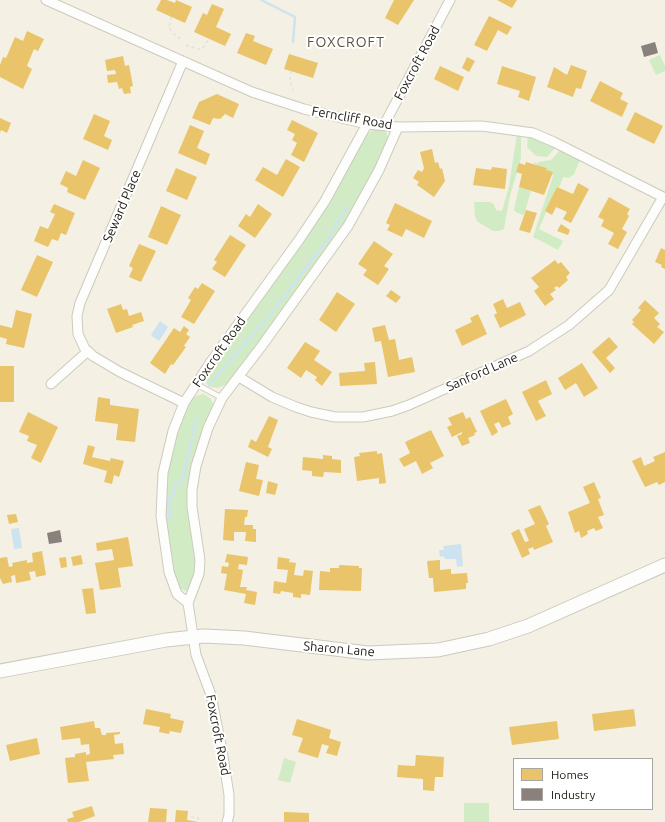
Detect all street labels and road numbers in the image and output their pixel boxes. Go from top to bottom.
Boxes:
street label: Foxcroft Road [391,23,443,103]
street label: Ferncliff Road [310,103,394,133]
street label: Seward Place [100,167,144,245]
street label: Foxcroft Road [189,314,249,390]
street label: Sanford Lane [444,349,520,395]
street label: Sharon Lane [303,638,375,660]
street label: Foxcroft Road [202,693,234,777]

